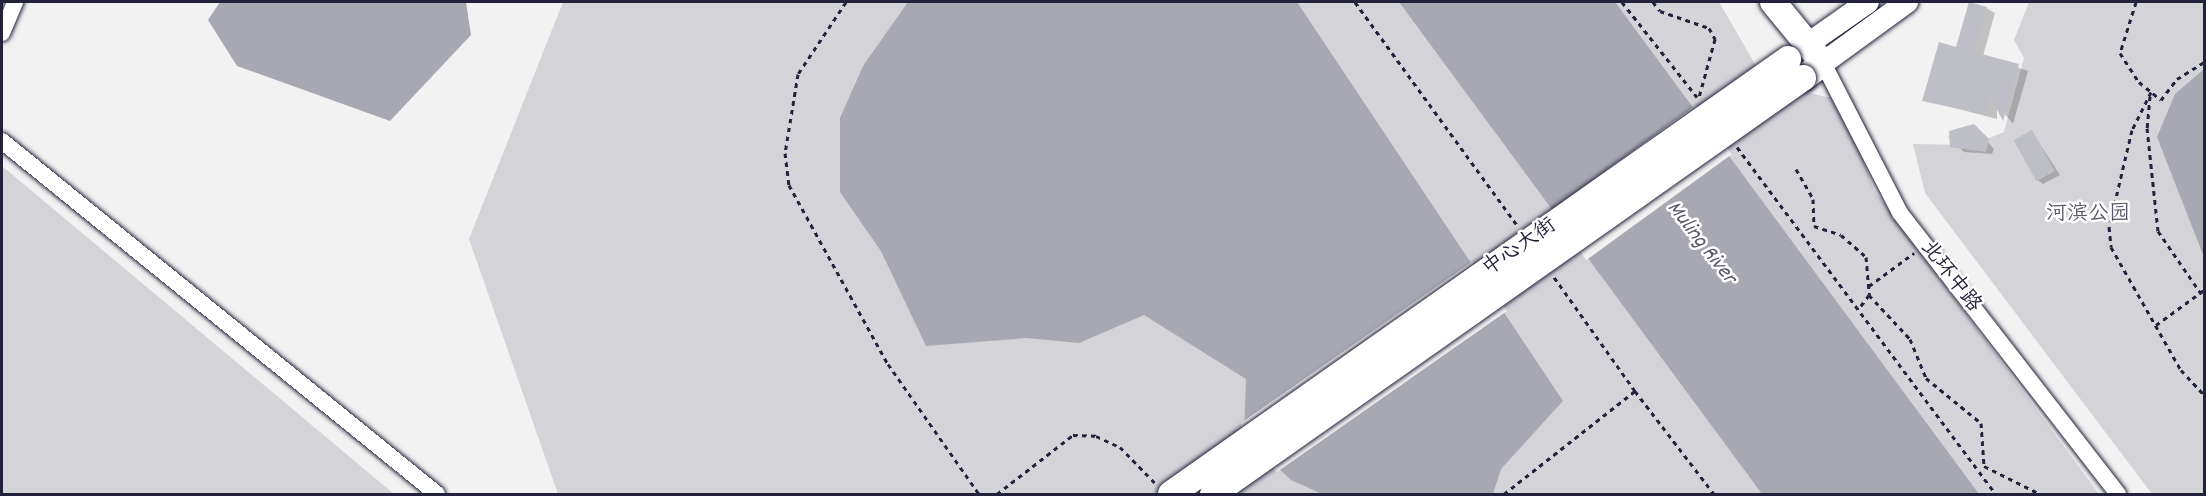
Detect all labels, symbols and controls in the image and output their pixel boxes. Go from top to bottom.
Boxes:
water label: Muling River [1660,196,1742,290]
park label: 河滨公园 [2046,202,2130,228]
street label: 中心大街 [1478,214,1562,282]
street label: 北环中路 [1914,236,1986,318]

